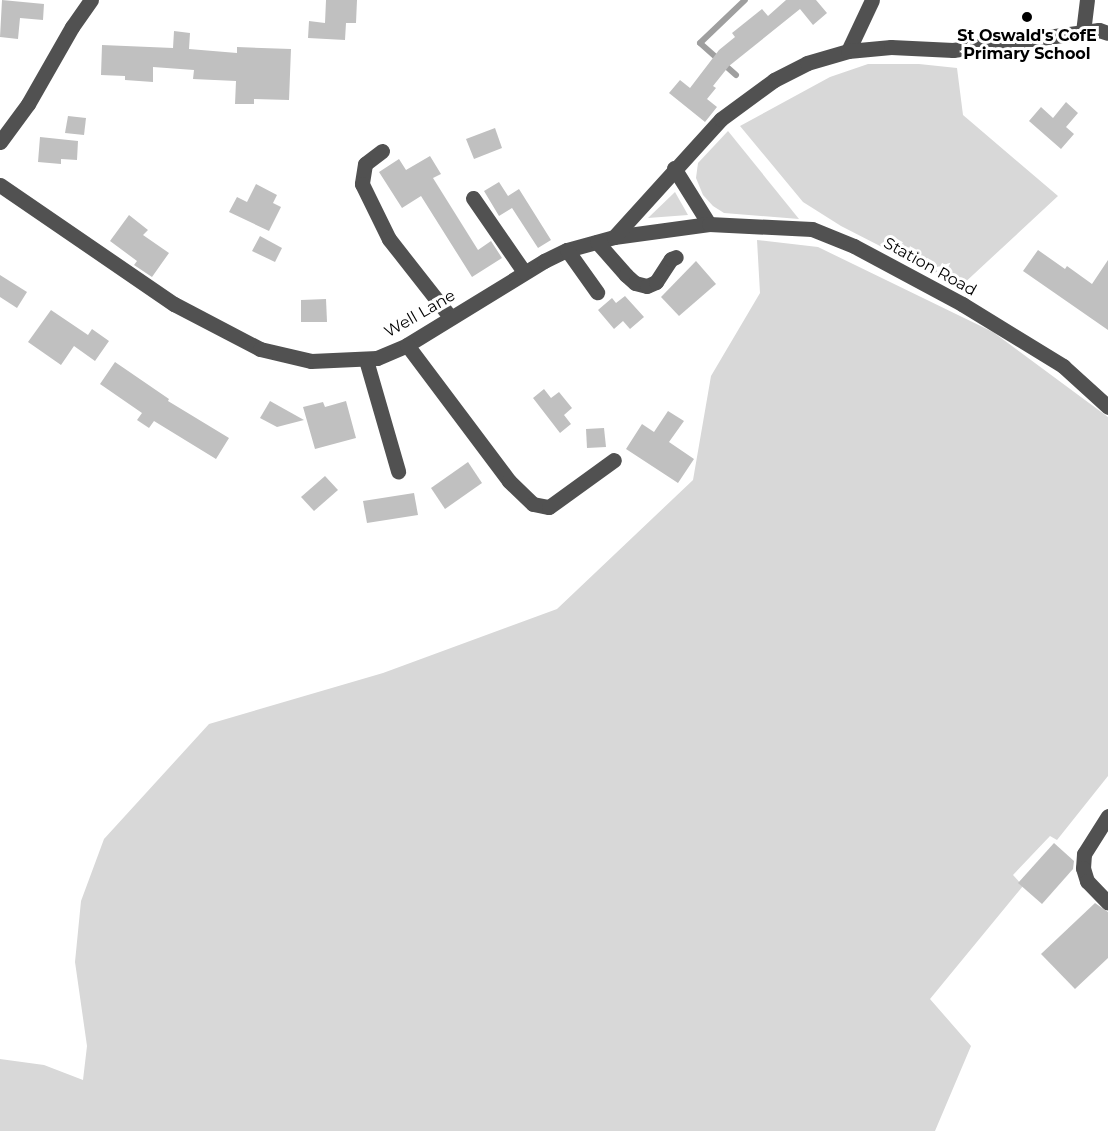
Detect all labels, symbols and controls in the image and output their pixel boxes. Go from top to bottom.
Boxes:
marker: St Oswald's CofE Primary School [1020,10,1034,24]
place label: St Oswald's CofE Primary School [957,26,1097,64]
street label: Station Road [880,234,980,300]
street label: Well Lane [381,286,459,342]

